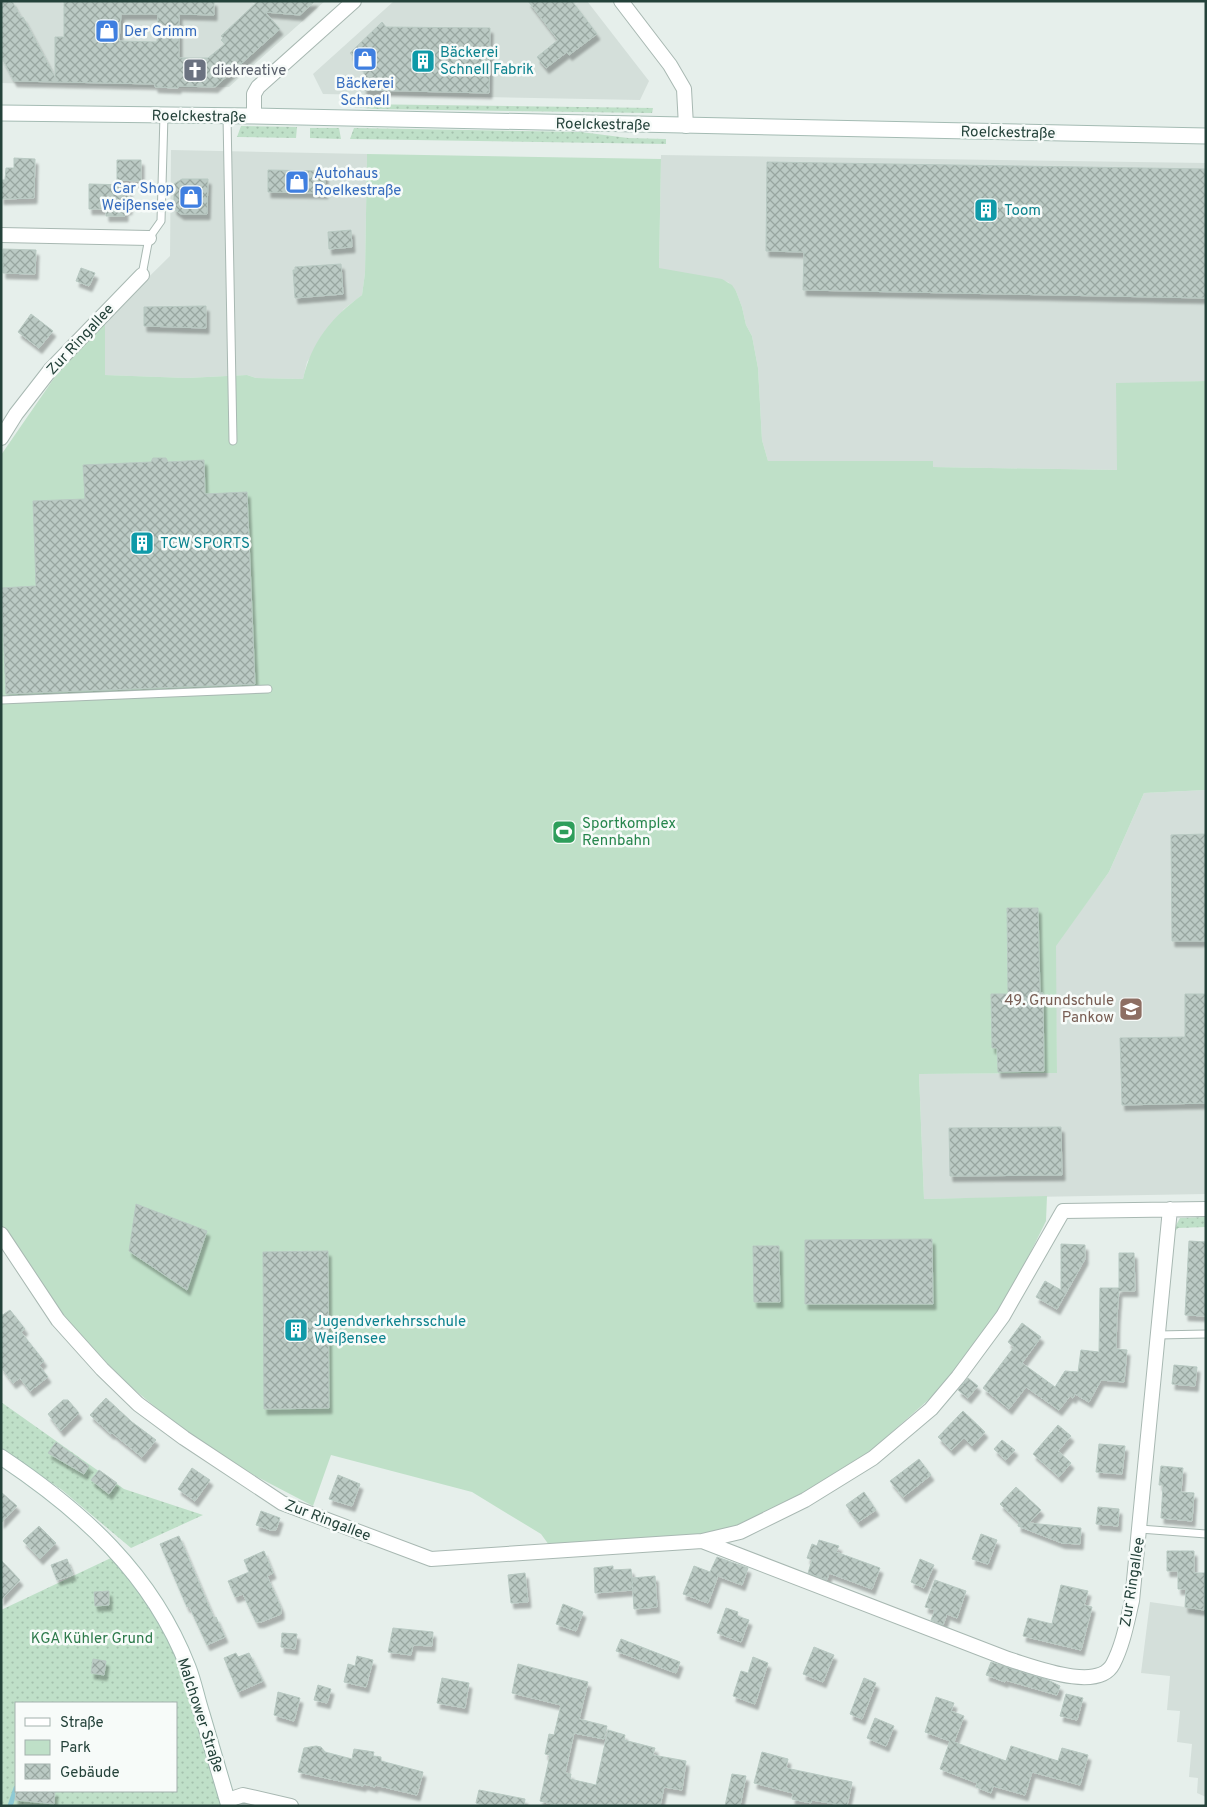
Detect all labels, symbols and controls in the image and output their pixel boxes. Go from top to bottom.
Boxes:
shop icon: Der Grimm [94,18,120,44]
place label: Der Grimm [124,23,197,42]
place label: Bäckerei Schnell Fabrik [440,44,534,80]
shop icon: Bäckerei Schnell [352,46,378,72]
building icon: Bäckerei Schnell Fabrik [410,48,436,74]
church icon: diekreative [182,57,208,83]
place label: diekreative [212,62,286,81]
place label: Bäckerei Schnell [336,75,394,111]
street label: Roelckestraße [151,107,247,128]
street label: Roelckestraße [555,115,651,136]
street label: Roelckestraße [960,123,1056,144]
place label: Autohaus Roelkestraße [314,165,401,201]
shop icon: Autohaus Roelkestraße [284,169,310,195]
place label: Car Shop Weißensee [102,180,174,216]
shop icon: Car Shop Weißensee [178,184,204,210]
building icon: Toom [973,197,999,223]
place label: Toom [1004,202,1041,221]
street label: Zur Ringallee [43,300,119,380]
building icon: TCW SPORTS [129,530,155,556]
place label: TCW SPORTS [160,535,250,554]
place label: Sportkomplex Rennbahn [582,815,676,851]
sports icon: Sportkomplex Rennbahn [551,819,577,845]
place label: 49. Grundschule Pankow [1004,992,1114,1028]
school or university icon: 49. Grundschule Pankow [1118,996,1144,1022]
place label: Jugendverkehrsschule Weißensee [314,1313,466,1349]
building icon: Jugendverkehrsschule Weißensee [283,1317,309,1343]
street label: Zur Ringallee [282,1496,373,1547]
street label: Zur Ringallee [1117,1536,1150,1629]
park label: KGA Kühler Grund [31,1630,153,1649]
street label: Malchower Straße [172,1656,227,1775]
legend [15,1702,178,1792]
text: Straße [60,1714,104,1733]
text: Park [60,1739,91,1758]
text: Gebäude [60,1764,120,1783]

